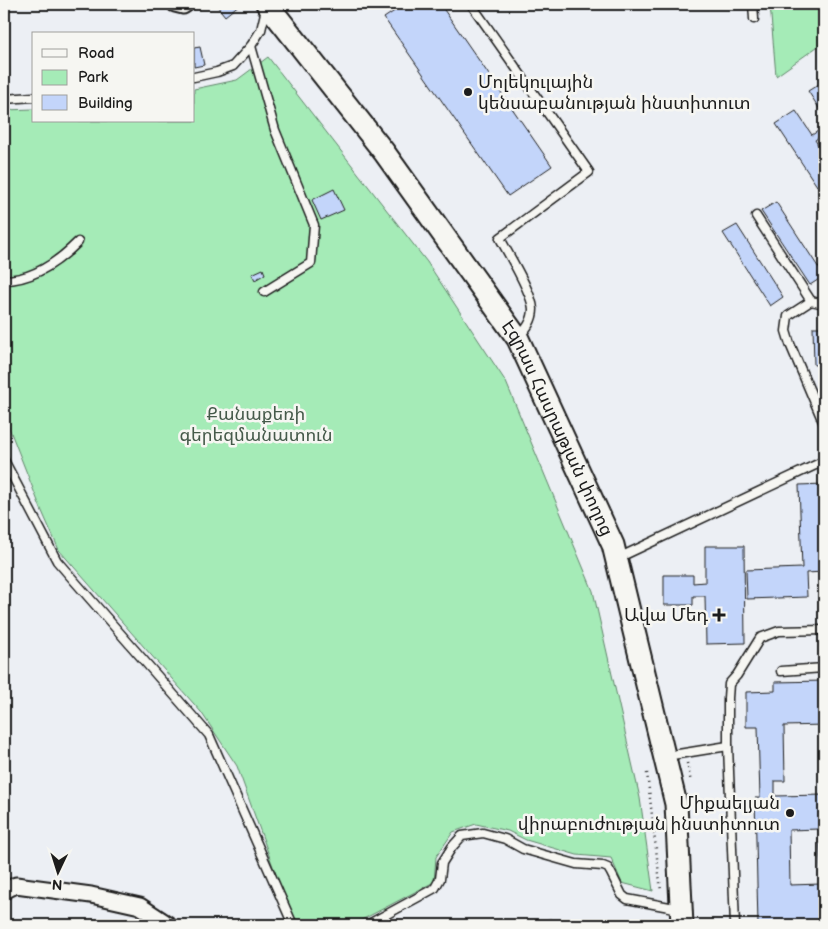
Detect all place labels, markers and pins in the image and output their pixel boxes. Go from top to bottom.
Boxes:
place label: Մոլեկուլային կենսաբանության ինստիտուտ [478,72,751,114]
marker: Մոլեկուլային կենսաբանության ինստիտուտ [462,86,474,98]
place label: Ավա Մեդ [624,605,708,626]
marker: Ավա Մեդ [712,608,726,622]
place label: Միքաելյան վիրաբուժության ինստիտուտ [518,793,780,835]
marker: Միքաելյան վիրաբուժության ինստիտուտ [784,807,796,819]

